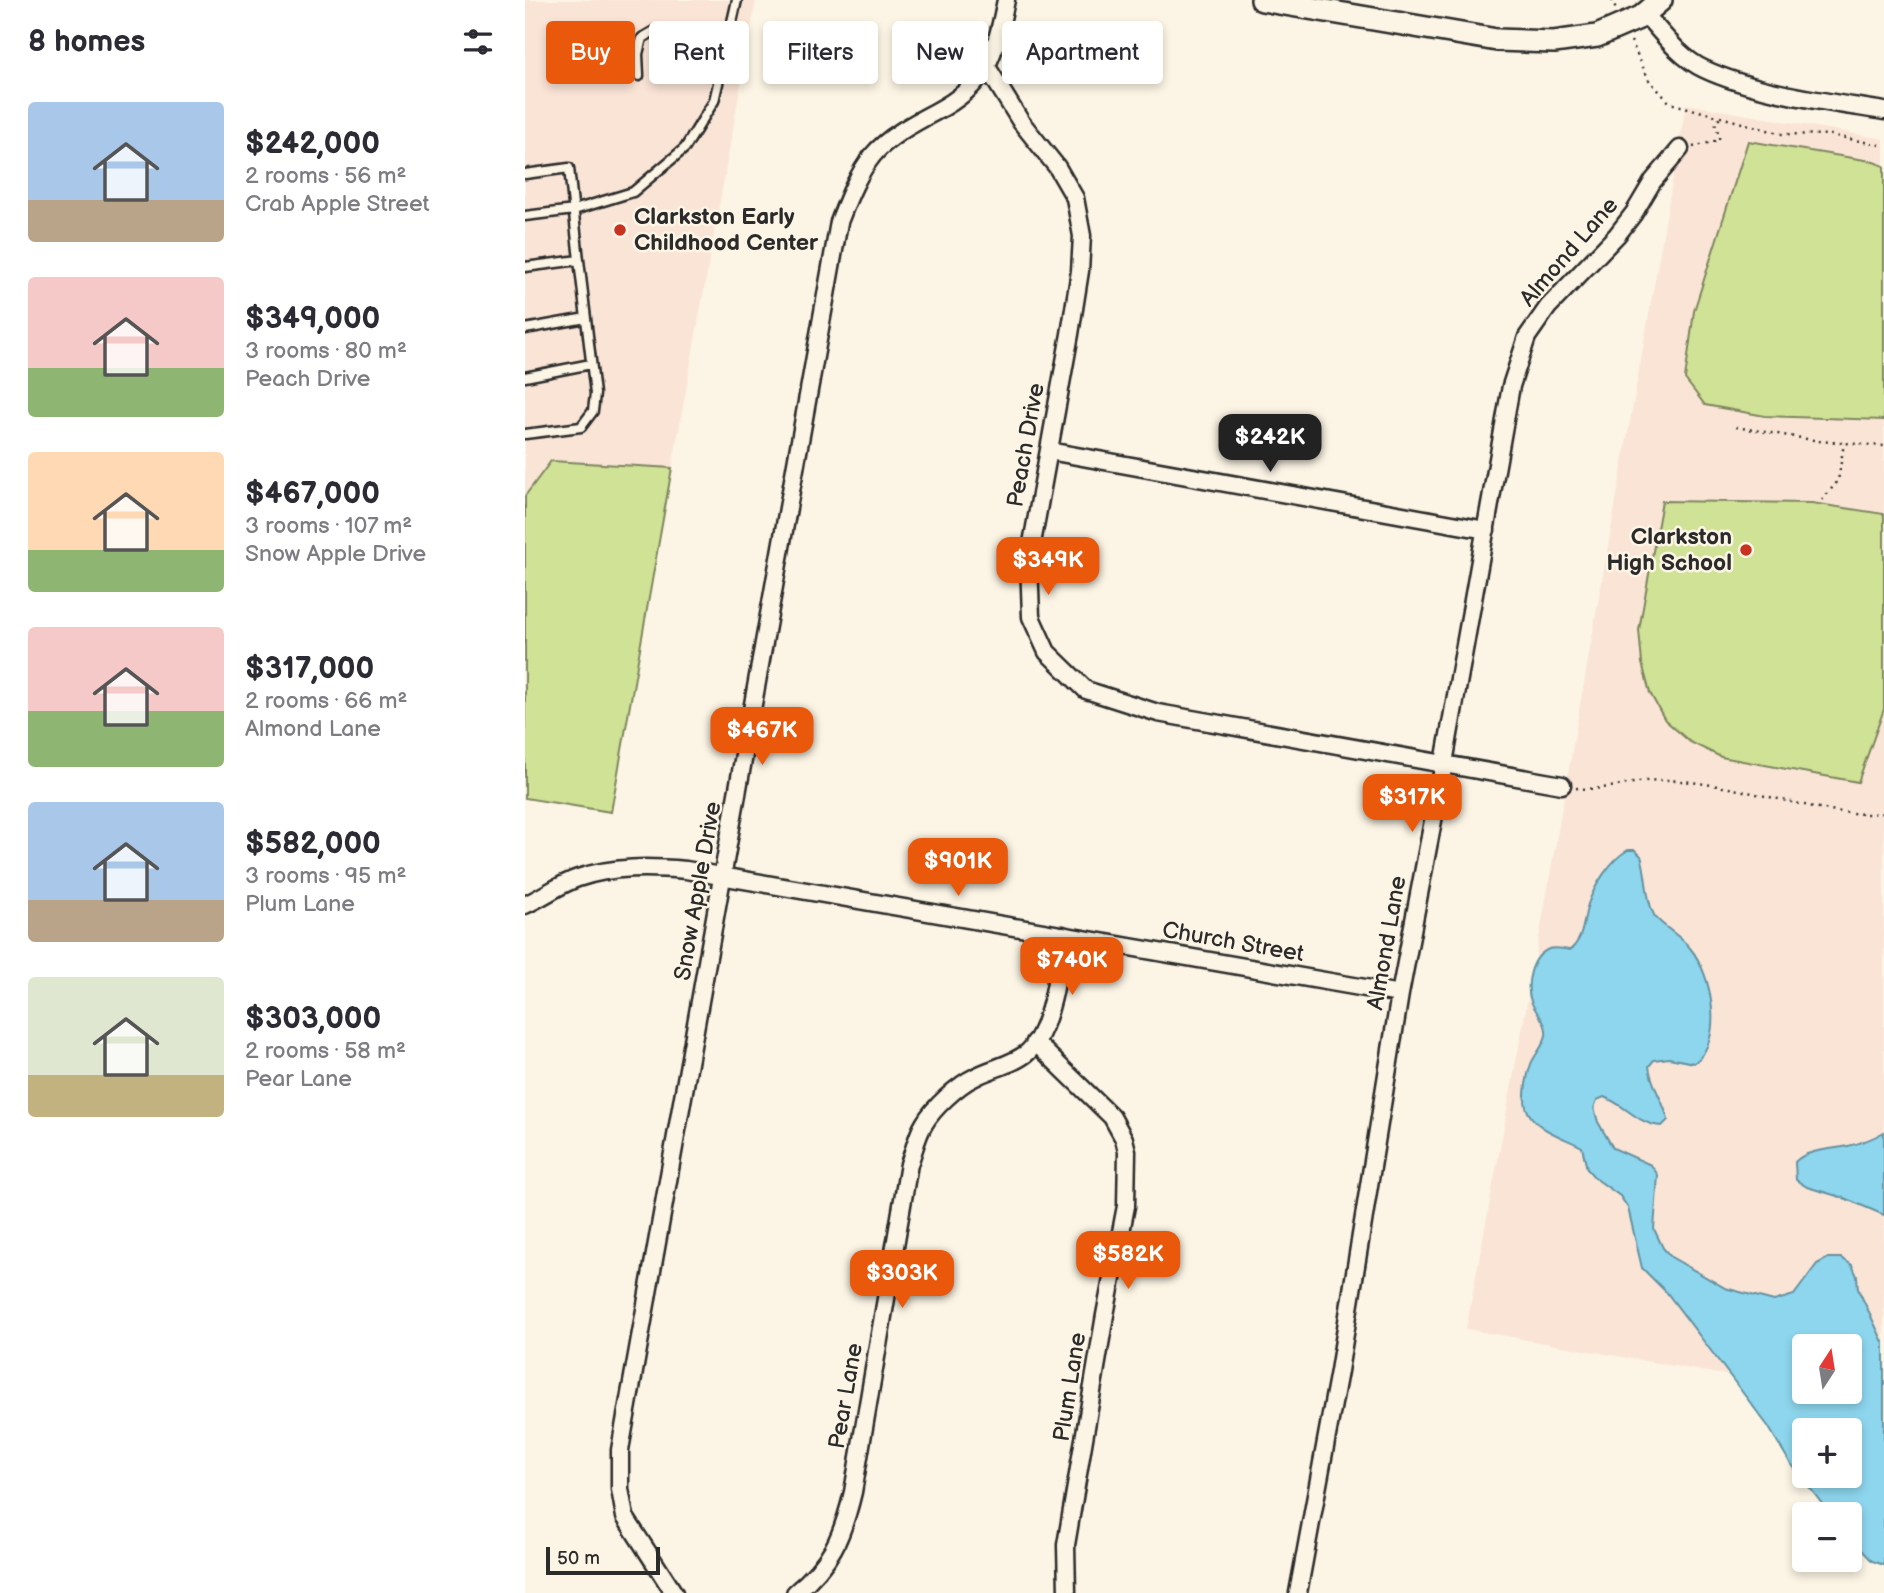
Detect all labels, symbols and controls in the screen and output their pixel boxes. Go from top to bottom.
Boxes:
chip: Buy [546,21,635,84]
chip: Rent [649,21,749,84]
chip: Filters [763,21,878,84]
chip: New [892,21,988,84]
chip: Apartment [1002,21,1163,84]
icon: filters [459,23,497,61]
text: 8 homes [28,24,145,60]
text: $242,000 [245,126,380,162]
icon: home [84,130,168,214]
text: 2 rooms · 56 m² [245,162,407,190]
text: Crab Apple Street [245,190,430,218]
street label: Almond Lane [1514,192,1624,312]
place label: Clarkston Early Childhood Center [634,203,819,257]
marker: Clarkston Early Childhood Center [612,222,628,238]
text: $349,000 [245,301,380,337]
icon: home [84,305,168,389]
text: 3 rooms · 80 m² [245,337,407,365]
text: Peach Drive [245,365,370,393]
street label: Peach Drive [1001,381,1051,509]
pin: $242K [1221,414,1319,474]
text: $242K [1234,423,1306,451]
text: $467,000 [245,476,380,512]
icon: home [84,480,168,564]
text: 3 rooms · 107 m² [245,512,412,540]
place label: Clarkston High School [1606,523,1732,577]
pin: $349K [999,538,1097,597]
text: Snow Apple Drive [245,540,426,568]
marker: Clarkston High School [1738,542,1754,558]
text: $349K [1012,546,1084,574]
text: $317,000 [245,651,374,687]
icon: home [84,655,168,739]
text: 2 rooms · 66 m² [245,687,407,715]
pin: $467K [713,708,811,767]
text: Almond Lane [245,715,381,743]
text: $467K [727,716,797,744]
pin: $317K [1363,774,1461,834]
text: $317K [1379,783,1445,811]
street label: Snow Apple Drive [668,799,728,983]
text: $582,000 [245,826,381,862]
icon: home [84,830,168,914]
pin: $901K [909,838,1007,898]
text: $901K [924,847,992,875]
text: 3 rooms · 95 m² [245,862,406,890]
street label: Almond Lane [1361,874,1413,1012]
text: Plum Lane [245,890,355,918]
street label: Church Street [1160,916,1306,968]
pin: $740K [1023,937,1121,997]
text: $740K [1036,946,1108,974]
text: $303,000 [245,1001,381,1037]
icon: home [84,1005,168,1089]
text: 2 rooms · 58 m² [245,1037,406,1065]
text: Pear Lane [245,1065,352,1093]
pin: $582K [1079,1232,1177,1291]
text: $582K [1092,1240,1164,1268]
pin: $303K [853,1250,951,1310]
text: $303K [866,1259,938,1287]
street label: Plum Lane [1048,1331,1092,1443]
north arrow [1792,1334,1862,1404]
map controls [1792,1334,1862,1572]
street label: Pear Lane [823,1341,869,1451]
button: + [1792,1418,1862,1488]
button: − [1792,1502,1862,1572]
scale bar [546,1544,660,1576]
text: 50 m [557,1547,600,1570]

